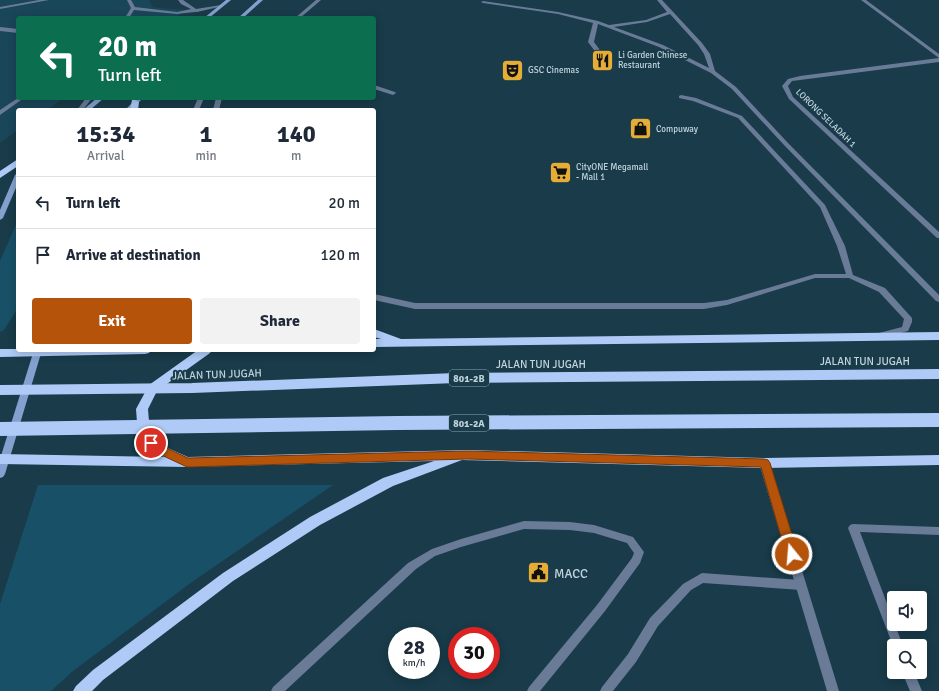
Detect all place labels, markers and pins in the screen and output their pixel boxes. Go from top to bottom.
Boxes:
restaurant icon: Li Garden Chinese Restaurant [589,47,615,73]
place label: Li Garden Chinese Restaurant [618,50,688,71]
theatre icon: GSC Cinemas [500,57,526,83]
place label: GSC Cinemas [528,65,579,76]
shop icon: Compuway [628,116,654,142]
place label: Compuway [656,124,699,135]
supermarket icon: CityONE Megamall - Mall 1 [548,159,574,185]
place label: CityONE Megamall - Mall 1 [576,162,649,183]
pin [134,426,168,460]
public building icon: MACC [525,560,551,586]
place label: MACC [554,566,588,582]

